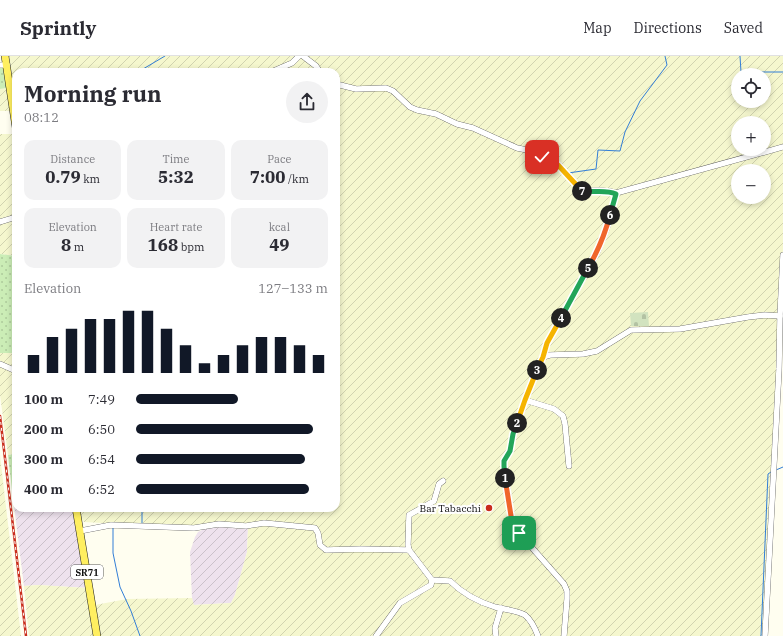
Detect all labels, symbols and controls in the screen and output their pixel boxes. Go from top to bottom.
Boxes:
text: Sprintly [20,16,96,40]
text: Map [583,19,612,37]
text: Directions [634,19,702,37]
text: Saved [724,19,763,37]
map controls [731,68,771,204]
button: locate [731,68,771,108]
text: Morning run [24,79,162,108]
button: share [286,81,328,123]
text: 08:12 [24,109,59,126]
button: + [731,116,771,156]
pin [525,140,559,174]
icon: check [531,146,553,168]
text: Distance [50,152,95,166]
text: Time [162,152,190,166]
text: Pace [267,152,291,166]
button: − [731,164,771,204]
text: 0.79 [45,166,81,188]
text: 5:32 [158,166,194,188]
text: 7:00 [250,166,285,188]
text: km [81,172,100,186]
text: /km [285,172,309,186]
pin: 7 [572,181,592,201]
text: 7 [579,184,585,198]
pin: 6 [600,205,620,225]
text: 6 [607,208,613,222]
text: Elevation [48,220,97,234]
text: Heart rate [150,220,202,234]
text: kcal [269,220,290,234]
text: 8 [61,234,71,256]
text: 168 [148,234,178,256]
text: 49 [269,234,290,256]
text: m [71,240,84,254]
text: bpm [178,240,204,254]
pin: 5 [578,258,598,278]
text: 5 [585,261,591,275]
text: Elevation [24,280,81,297]
text: 127–133 m [258,280,328,297]
pin: 4 [551,308,571,328]
text: 4 [558,311,564,325]
pin: 3 [527,360,547,380]
text: 3 [534,363,540,377]
text: 100 m [24,391,63,408]
text: 7:49 [88,391,115,408]
pin: 2 [507,413,527,433]
text: 2 [514,416,520,430]
text: 200 m [24,421,63,438]
text: 6:50 [88,421,115,438]
text: 300 m [24,451,63,468]
text: 6:54 [88,451,115,468]
pin: 1 [495,468,515,488]
text: 1 [502,471,508,485]
text: 400 m [24,481,63,498]
text: 6:52 [88,481,115,498]
place label: Bar Tabacchi [419,502,481,515]
marker: Bar Tabacchi [484,503,494,513]
pin [502,516,536,550]
icon: arrive [508,522,530,544]
road number: SR71 [71,565,103,579]

